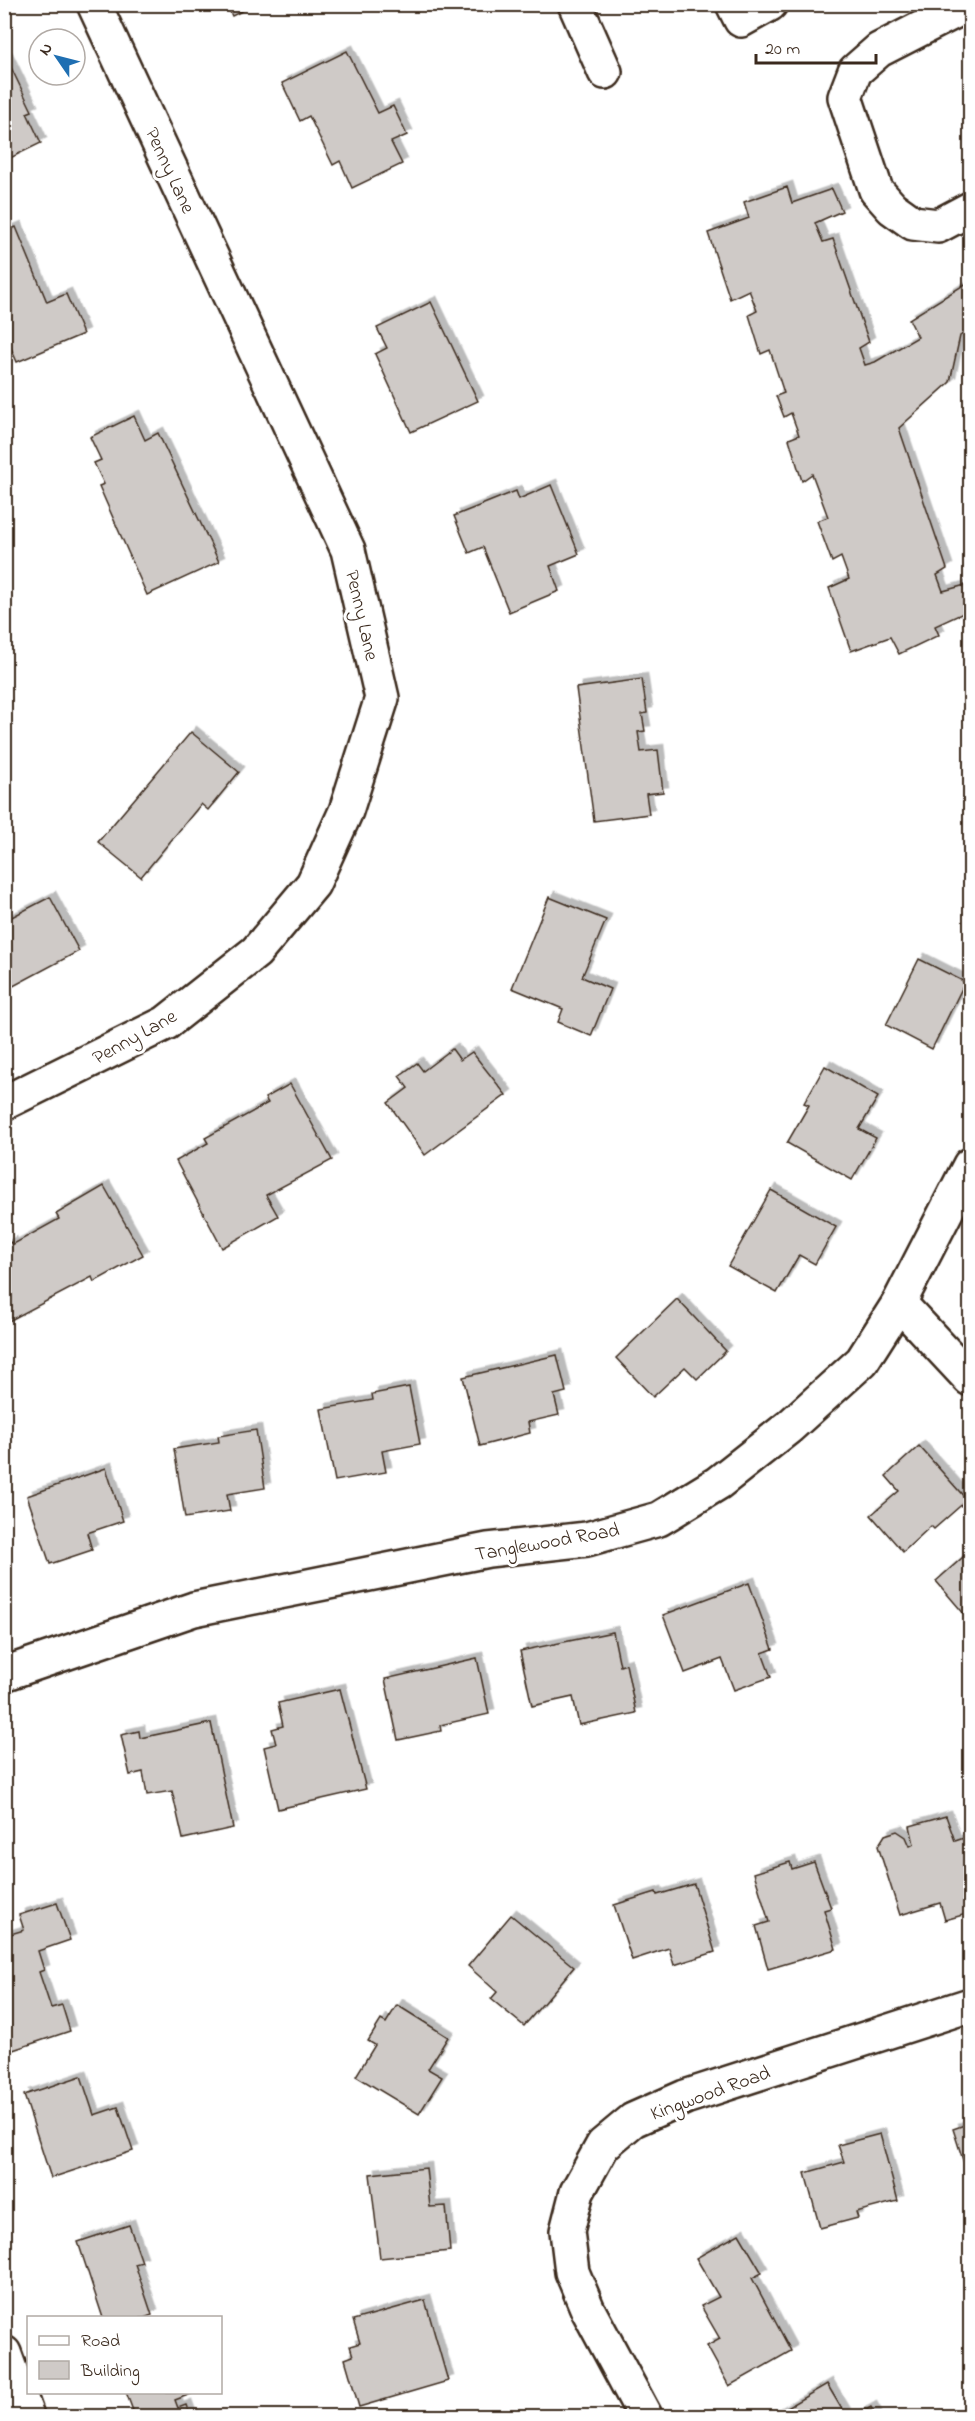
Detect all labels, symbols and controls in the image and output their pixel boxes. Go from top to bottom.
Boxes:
north arrow [27,27,87,87]
scale bar [756,27,876,65]
text: 20 m [765,37,800,63]
text: N [33,38,59,61]
street label: Penny Lane [136,123,201,219]
street label: Penny Lane [336,567,385,664]
street label: Penny Lane [88,1003,183,1073]
street label: Tanglewood Road [473,1516,622,1571]
street label: Kingwood Road [647,2059,775,2130]
legend [27,2316,222,2394]
text: Road [81,2329,120,2355]
text: Building [80,2359,140,2386]

